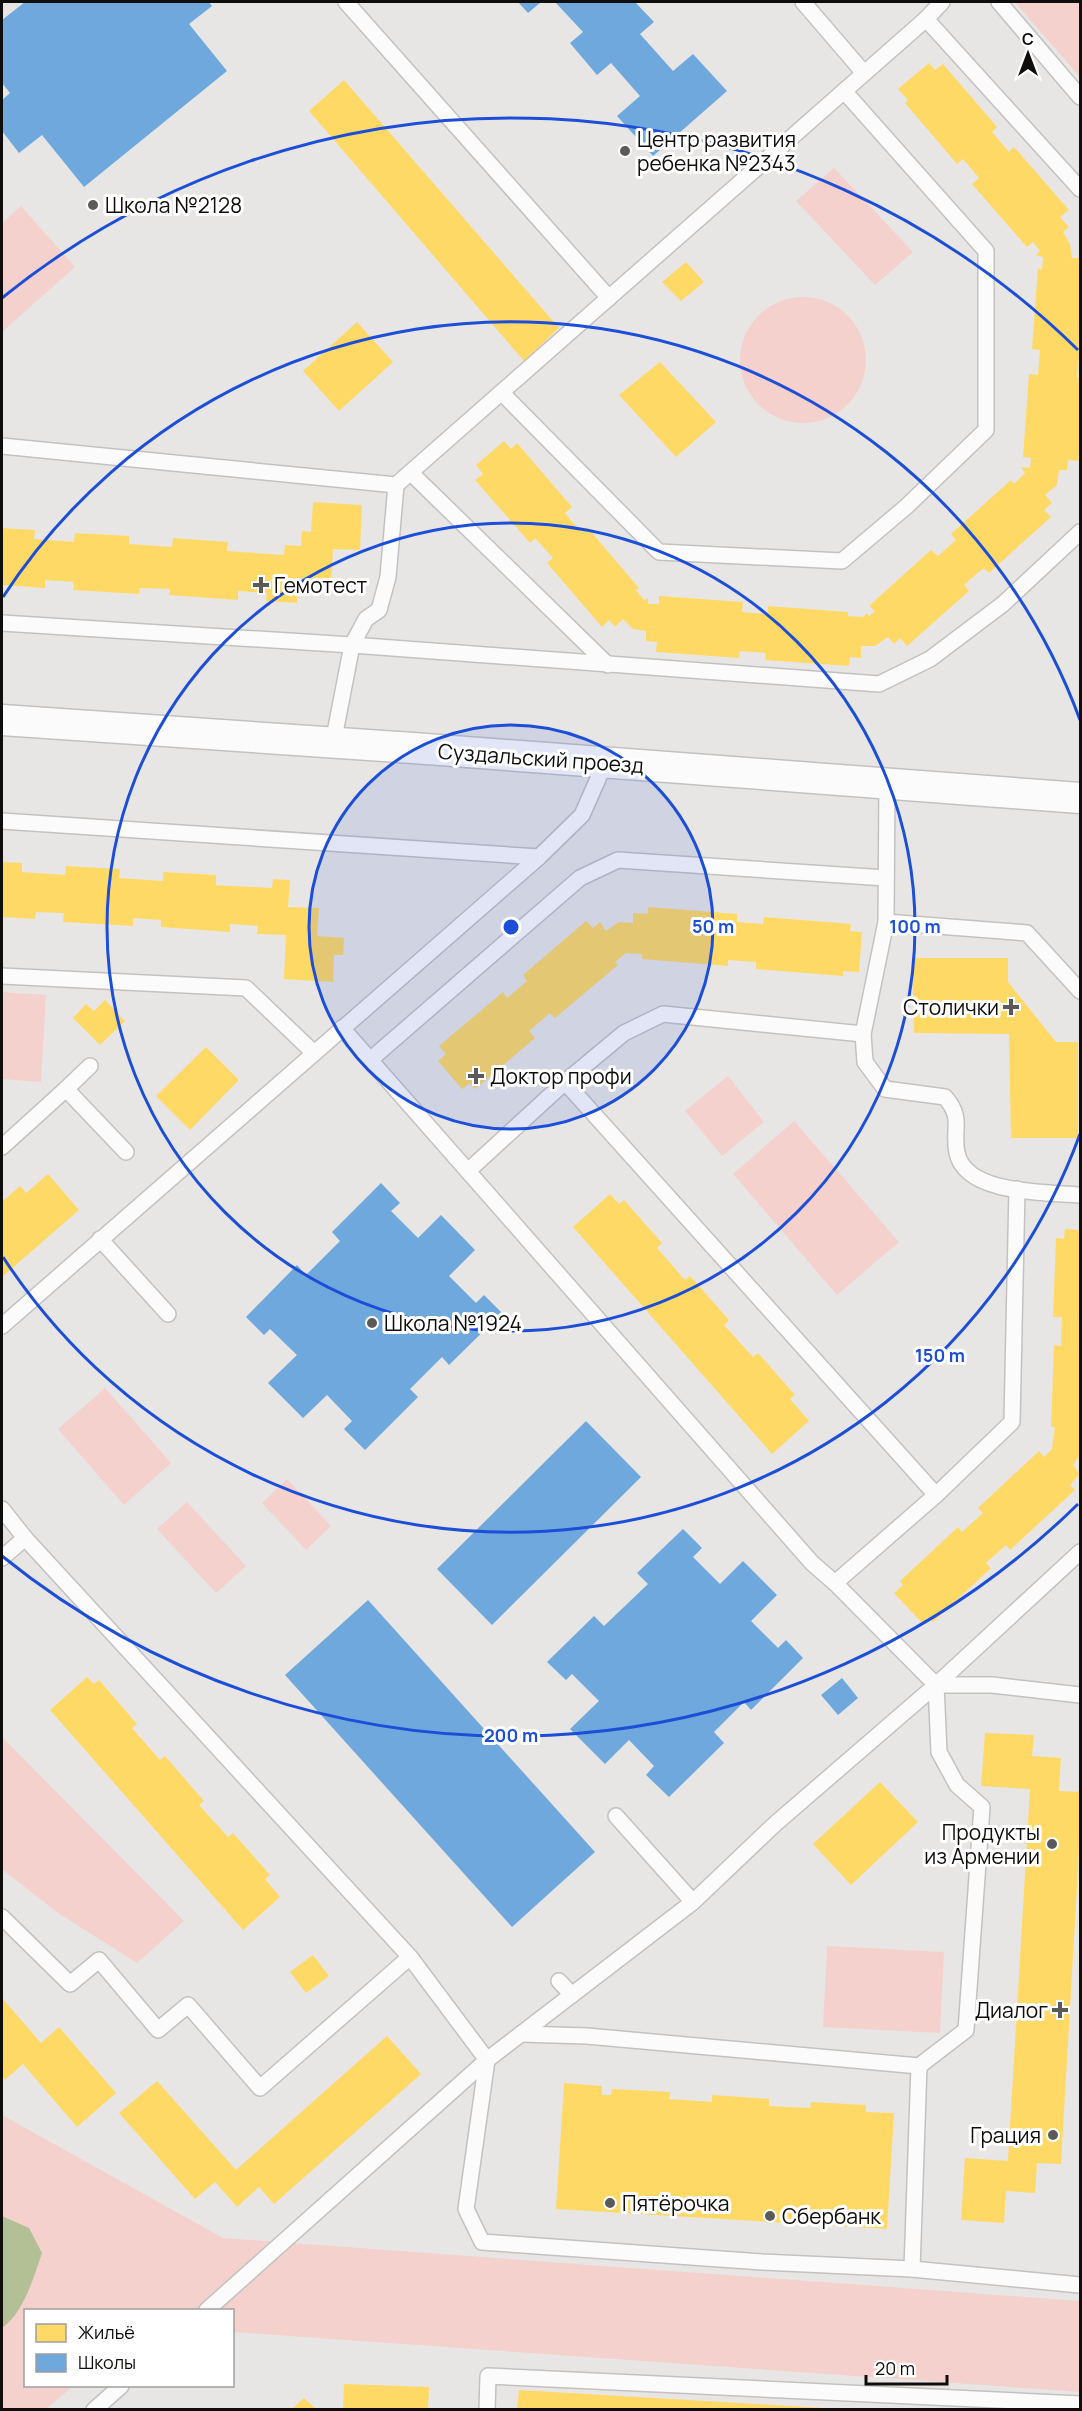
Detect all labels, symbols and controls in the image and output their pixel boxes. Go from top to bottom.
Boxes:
north arrow [998,24,1058,84]
text: С [1022,28,1034,50]
place label: Центр развития ребенка №2343 [637,125,796,177]
marker: Центр развития ребенка №2343 [618,144,632,158]
place label: Школа №2128 [105,191,242,219]
marker: Школа №2128 [86,198,100,212]
place label: Гемотест [274,571,368,599]
marker: Гемотест [252,576,270,594]
street label: Суздальский проезд [437,737,645,779]
text: 50 m [692,914,734,938]
text: 100 m [889,914,941,938]
centre of rings [501,917,521,937]
place label: Столички [903,993,999,1021]
marker: Столички [1004,1000,1018,1014]
place label: Доктор профи [490,1062,632,1090]
marker: Доктор профи [467,1067,485,1085]
place label: Школа №1924 [384,1309,522,1337]
marker: Школа №1924 [365,1316,379,1330]
text: 150 m [915,1343,965,1367]
text: 200 m [484,1723,538,1747]
place label: Продукты из Армении [924,1818,1040,1870]
marker: Продукты из Армении [1045,1837,1059,1851]
place label: Диалог [975,1996,1048,2024]
marker: Диалог [1053,2003,1067,2017]
place label: Грация [970,2121,1041,2149]
marker: Грация [1046,2128,1060,2142]
place label: Пятёрочка [622,2189,729,2217]
marker: Пятёрочка [603,2196,617,2210]
place label: Сбербанк [782,2202,881,2230]
marker: Сбербанк [763,2209,777,2223]
legend [24,2309,234,2387]
text: Жильё [78,2320,135,2344]
scale bar [866,2348,947,2386]
text: Школы [78,2350,136,2374]
text: 20 m [875,2356,915,2380]

